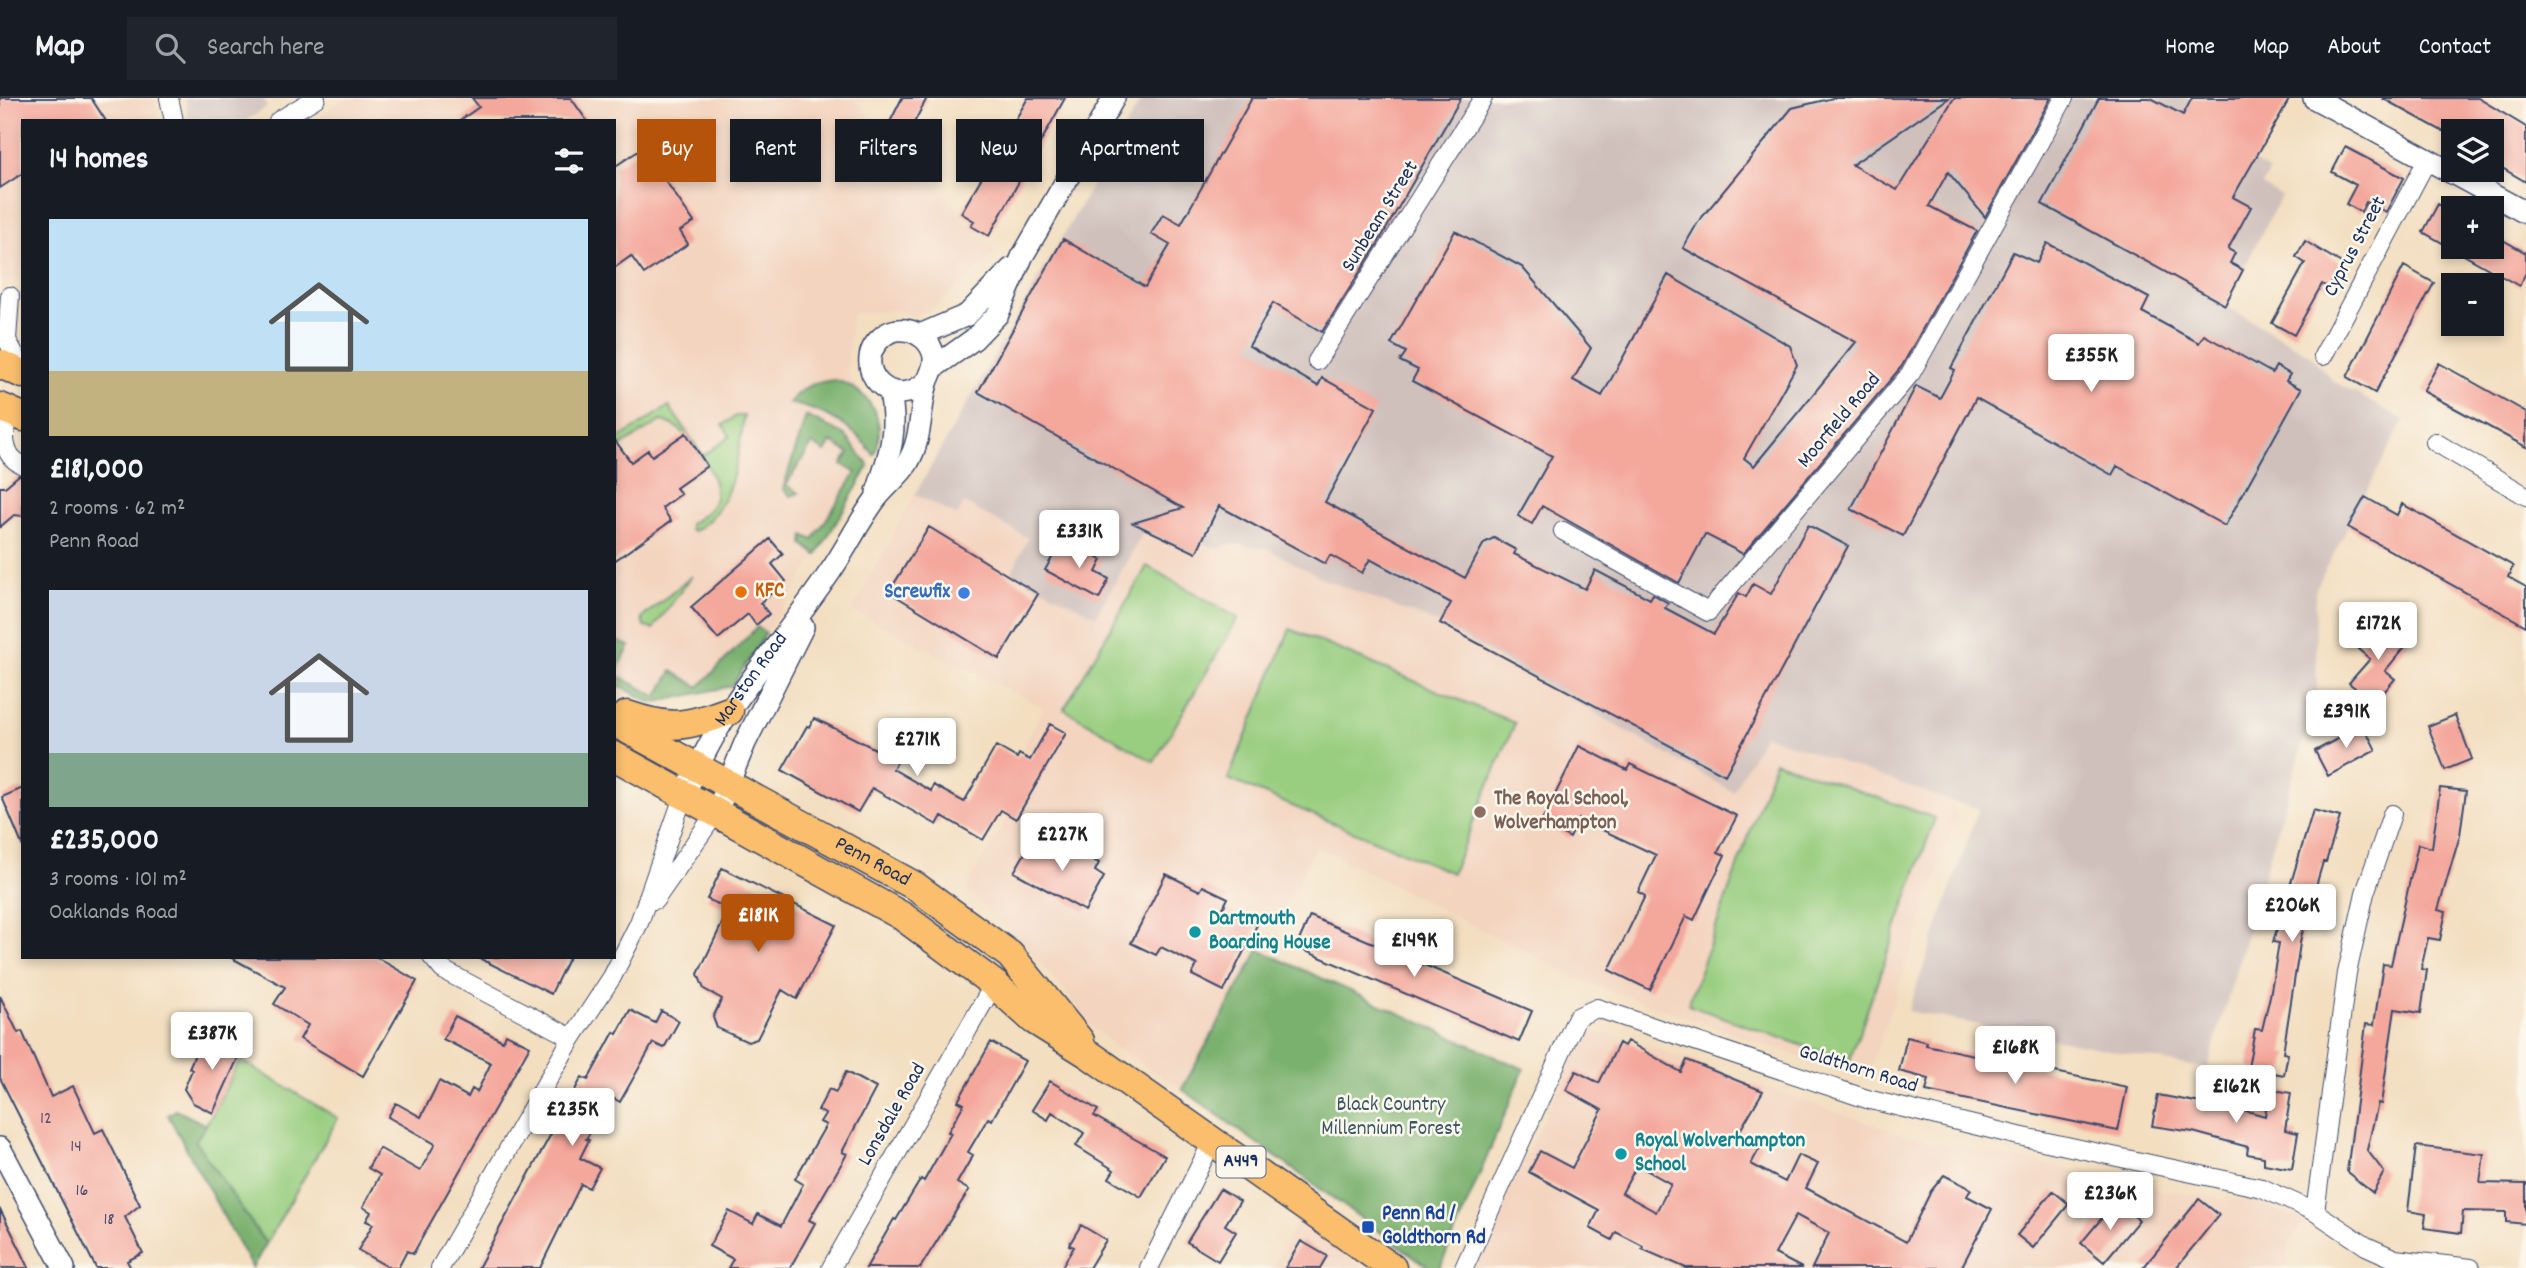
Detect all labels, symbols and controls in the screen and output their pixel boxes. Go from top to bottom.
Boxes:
search box [127,17,617,80]
text: Map [35,25,85,72]
icon: search [151,29,189,67]
text: Search here [207,30,325,67]
text: Home [2165,31,2215,65]
text: Map [2253,31,2289,65]
text: About [2327,31,2381,65]
text: Contact [2419,31,2491,65]
chip: Buy [637,119,716,182]
chip: Rent [730,119,821,182]
chip: Filters [835,119,942,182]
chip: New [956,119,1042,182]
chip: Apartment [1056,119,1204,182]
map controls [2441,119,2504,336]
button: layers [2441,119,2504,182]
text: 14 homes [49,140,148,183]
icon: filters [550,142,588,180]
street label: Sunbeam Street [1335,155,1427,279]
street label: Cyprus Street [2317,191,2395,303]
button: + [2441,196,2504,259]
icon: home [256,264,382,390]
button: − [2441,273,2504,336]
pin: £355K [2042,334,2140,394]
text: £355K [2064,340,2118,373]
street label: Moorfield Road [1791,367,1889,475]
text: £181,000 [49,450,144,493]
text: 2 rooms · 62 m² [49,493,185,526]
pin: £331K [1030,510,1128,570]
text: £331K [1055,516,1103,549]
text: Penn Road [49,526,139,559]
place label: KFC [755,577,785,607]
place label: Screwfix [884,578,950,608]
marker: KFC [733,584,749,600]
marker: Screwfix [956,585,972,601]
pin: £172K [2329,602,2427,662]
text: £172K [2355,608,2401,641]
street label: Marston Road [708,627,796,733]
icon: home [256,635,382,761]
pin: £391K [2297,690,2395,750]
text: £391K [2322,696,2370,729]
pin: £271K [868,718,966,778]
text: £271K [894,724,940,757]
place label: The Royal School, Wolverhampton [1494,785,1629,839]
marker: The Royal School, Wolverhampton [1472,804,1488,820]
pin: £227K [1013,814,1111,873]
text: £227K [1036,819,1088,852]
text: £235,000 [49,821,159,864]
street label: Penn Road [829,830,915,896]
text: 3 rooms · 101 m² [49,864,187,897]
pin: £206K [2243,884,2341,944]
text: £206K [2264,890,2320,923]
pin: £181K [709,894,807,954]
text: Oaklands Road [49,897,178,930]
text: £181K [737,900,779,933]
place label: Dartmouth Boarding House [1209,905,1331,959]
pin: £149K [1365,920,1463,979]
marker: Dartmouth Boarding House [1187,924,1203,940]
text: £149K [1390,925,1438,958]
pin: £387K [163,1012,261,1072]
text: £387K [187,1018,237,1051]
pin: £168K [1966,1026,2064,1086]
text: £168K [1991,1032,2039,1065]
street label: Goldthorn Road [1795,1038,1921,1102]
street label: Lonsdale Road [851,1058,935,1172]
pin: £162K [2187,1066,2285,1125]
text: £162K [2212,1071,2260,1104]
pin: £235K [523,1088,621,1148]
park label: Black Country Millennium Forest [1321,1091,1461,1145]
text: £235K [545,1094,599,1127]
house number: 12 [40,1107,52,1132]
place label: Royal Wolverhampton School [1635,1127,1806,1181]
house number: 14 [70,1135,82,1160]
road number: A449 [1216,1146,1266,1178]
marker: Royal Wolverhampton School [1613,1146,1629,1162]
pin: £236K [2061,1172,2159,1232]
text: £236K [2083,1178,2137,1211]
house number: 16 [76,1179,88,1204]
place label: Penn Rd / Goldthorn Rd [1382,1200,1486,1254]
house number: 18 [103,1208,115,1233]
marker: Penn Rd / Goldthorn Rd [1360,1219,1376,1235]

